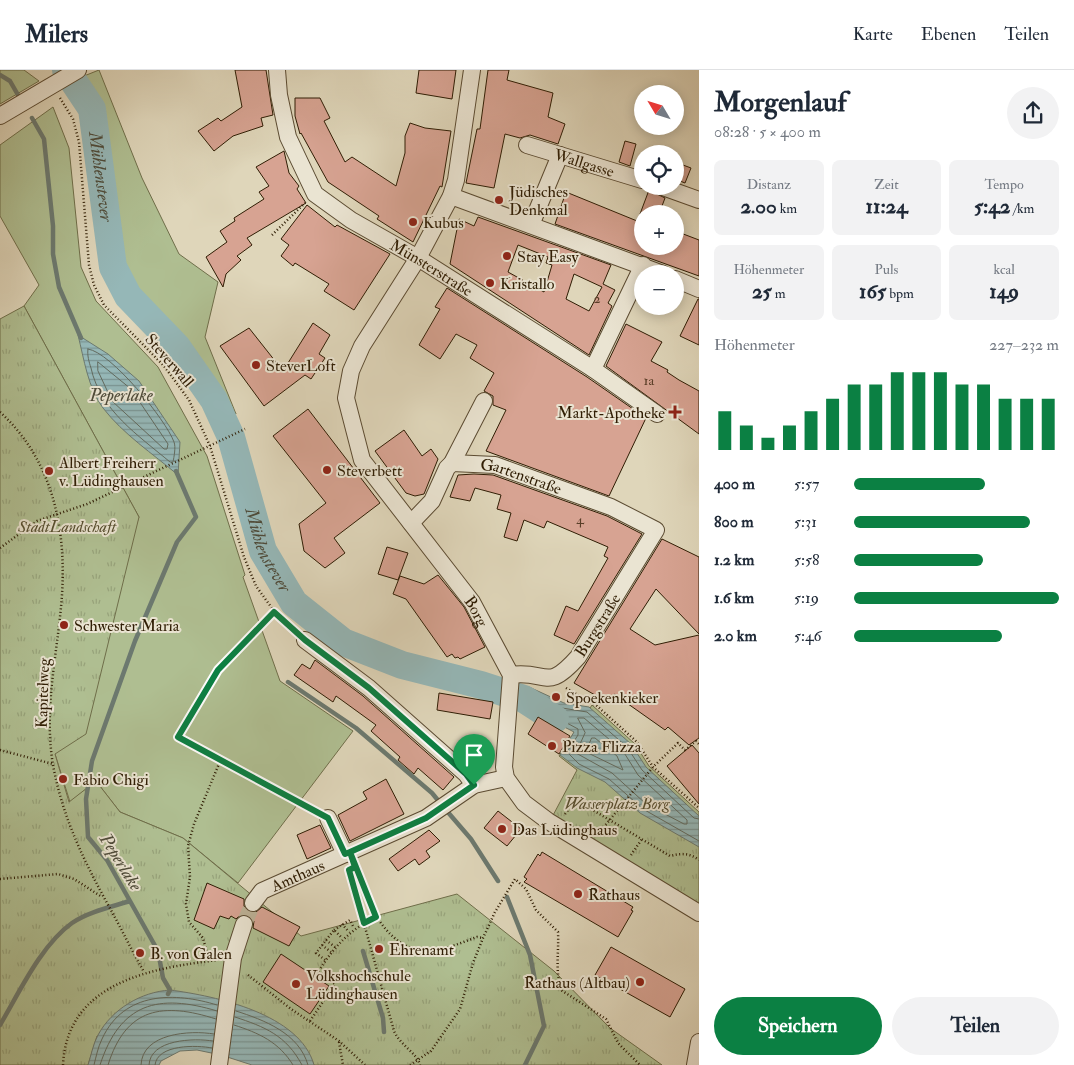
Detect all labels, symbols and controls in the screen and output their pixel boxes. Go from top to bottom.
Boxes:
text: Milers [25,19,88,50]
text: Karte [853,23,893,46]
text: Ebenen [921,23,976,46]
text: Teilen [1004,23,1049,46]
north arrow [634,85,684,135]
map controls [634,85,684,315]
text: Morgenlauf [714,85,847,120]
button: share [1007,87,1059,139]
text: 08:28 · 5 × 400 m [714,122,821,142]
water label: Mühlenstever [83,129,118,224]
street label: Wallgasse [551,145,617,182]
button: locate [634,145,684,195]
text: Distanz [747,176,791,193]
text: Zeit [874,176,899,193]
text: Tempo [985,176,1024,193]
place label: Jüdisches Denkmal [508,182,568,220]
text: 2.00 [740,193,777,220]
text: 11:24 [865,193,908,220]
text: 5:42 [974,193,1010,220]
marker: Jüdisches Denkmal [493,194,505,206]
text: km [777,200,797,217]
text: /km [1010,200,1034,217]
button: + [634,205,684,255]
place label: Kubus [423,213,464,233]
marker: Kubus [407,216,419,228]
street label: Münsterstraße [386,235,477,301]
place label: Stay Easy [517,247,580,267]
marker: Stay Easy [501,250,513,262]
text: Höhenmeter [734,261,804,278]
text: Puls [875,261,898,278]
text: kcal [993,261,1015,278]
button: − [634,265,684,315]
place label: Kristallo [500,274,555,294]
marker: Kristallo [484,277,496,289]
text: 25 [752,278,772,305]
text: 165 [859,278,886,305]
text: 149 [989,278,1019,305]
text: m [772,285,786,302]
text: bpm [886,285,914,302]
house number: 2 [593,290,601,307]
street label: Steverwall [140,330,198,392]
text: Höhenmeter [714,335,795,355]
text: 227–232 m [989,335,1059,355]
place label: SteverLoft [266,356,336,376]
marker: SteverLoft [250,359,262,371]
house number: 1a [644,372,655,389]
water label: Peperlake [88,384,154,407]
place label: Markt-Apotheke [557,403,665,424]
marker: Markt-Apotheke [669,406,681,418]
place label: Albert Freiherr v. Lüdinghausen [58,453,164,491]
street label: Gartenstraße [480,455,564,499]
place label: Steverbett [337,461,402,481]
marker: Steverbett [321,464,333,476]
marker: Albert Freiherr v. Lüdinghausen [43,465,55,477]
text: 400 m [714,474,755,494]
text: 5:57 [794,474,819,494]
water label: Mühlenstever [239,504,297,598]
house number: 4 [576,511,585,528]
text: 800 m [714,512,754,532]
text: 5:31 [794,512,817,532]
park label: StadtLandschaft [17,517,118,537]
text: 1.2 km [714,550,754,570]
text: 5:58 [794,550,820,570]
text: 1.6 km [714,588,754,608]
text: 5:19 [794,588,819,608]
street label: Burgstraße [571,590,625,661]
street label: Borg [460,592,493,631]
place label: Schwester Maria [74,616,180,636]
marker: Schwester Maria [58,619,70,631]
text: 2.0 km [714,626,757,646]
text: 5:46 [794,626,822,646]
street label: Kapitelweg [32,657,55,728]
place label: Spoekenkieker [566,688,658,709]
marker: Spoekenkieker [550,691,562,703]
pin [453,734,495,785]
place label: Pizza Flizza [562,737,642,757]
marker: Pizza Flizza [546,740,558,752]
icon: arrive [460,741,488,769]
place label: Fabio Chigi [73,770,149,790]
marker: Fabio Chigi [57,773,69,785]
park label: Wasserplatz Borg [565,794,670,814]
place label: Das Lüdinghaus [512,820,617,840]
marker: Das Lüdinghaus [496,823,508,835]
water label: Peperlake [93,828,148,896]
street label: Amthaus [267,855,328,897]
place label: Rathaus [588,885,640,905]
marker: Rathaus [572,888,584,900]
place label: Ehrenamt [389,940,454,960]
marker: Ehrenamt [373,943,385,955]
place label: B. von Galen [150,944,232,964]
marker: B. von Galen [134,947,146,959]
place label: Volkshochschule Lüdinghausen [306,966,411,1004]
place label: Rathaus (Altbau) [524,973,630,993]
marker: Rathaus (Altbau) [634,976,646,988]
marker: Volkshochschule Lüdinghausen [290,978,302,990]
button: Speichern [714,997,882,1055]
button: Teilen [892,997,1059,1055]

